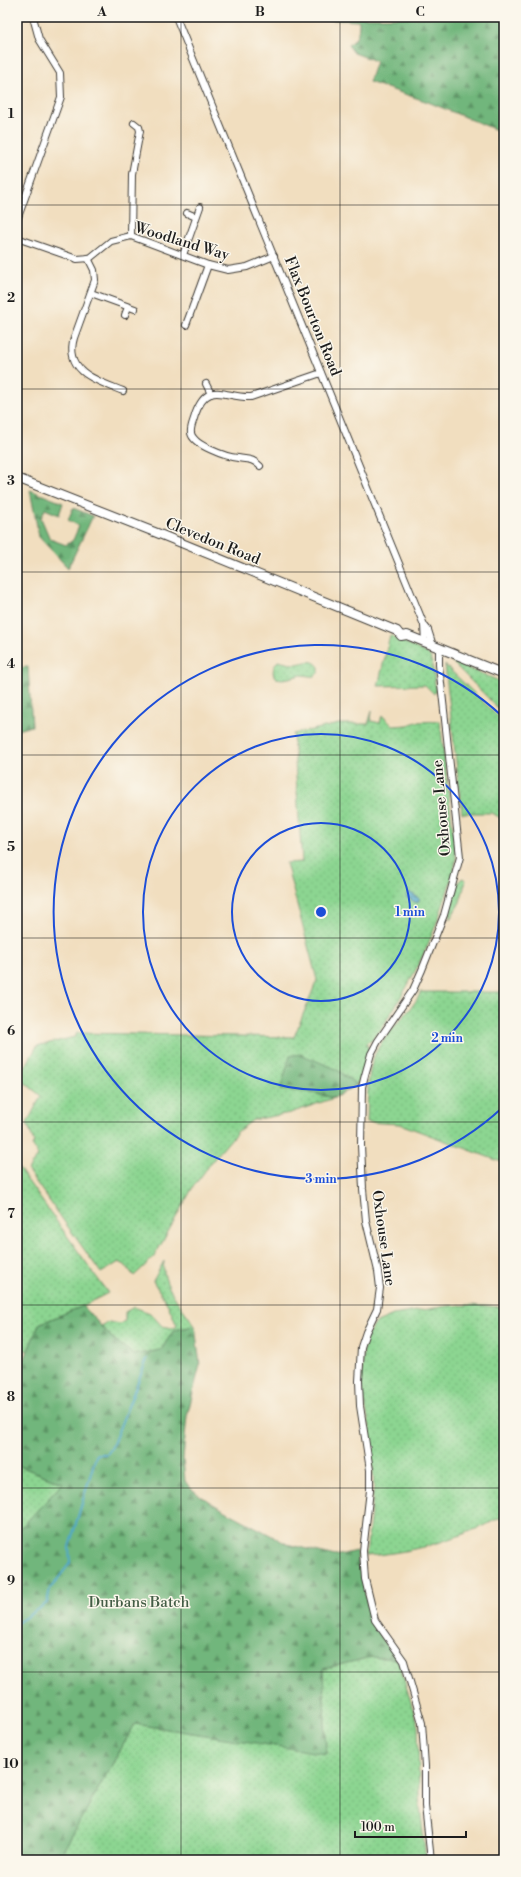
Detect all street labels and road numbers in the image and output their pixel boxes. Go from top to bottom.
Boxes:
street label: Woodland Way [131,218,232,265]
street label: Flax Bourton Road [280,254,345,379]
street label: Clevedon Road [163,514,264,569]
street label: Oxhouse Lane [428,759,455,857]
street label: Oxhouse Lane [367,1189,400,1287]

